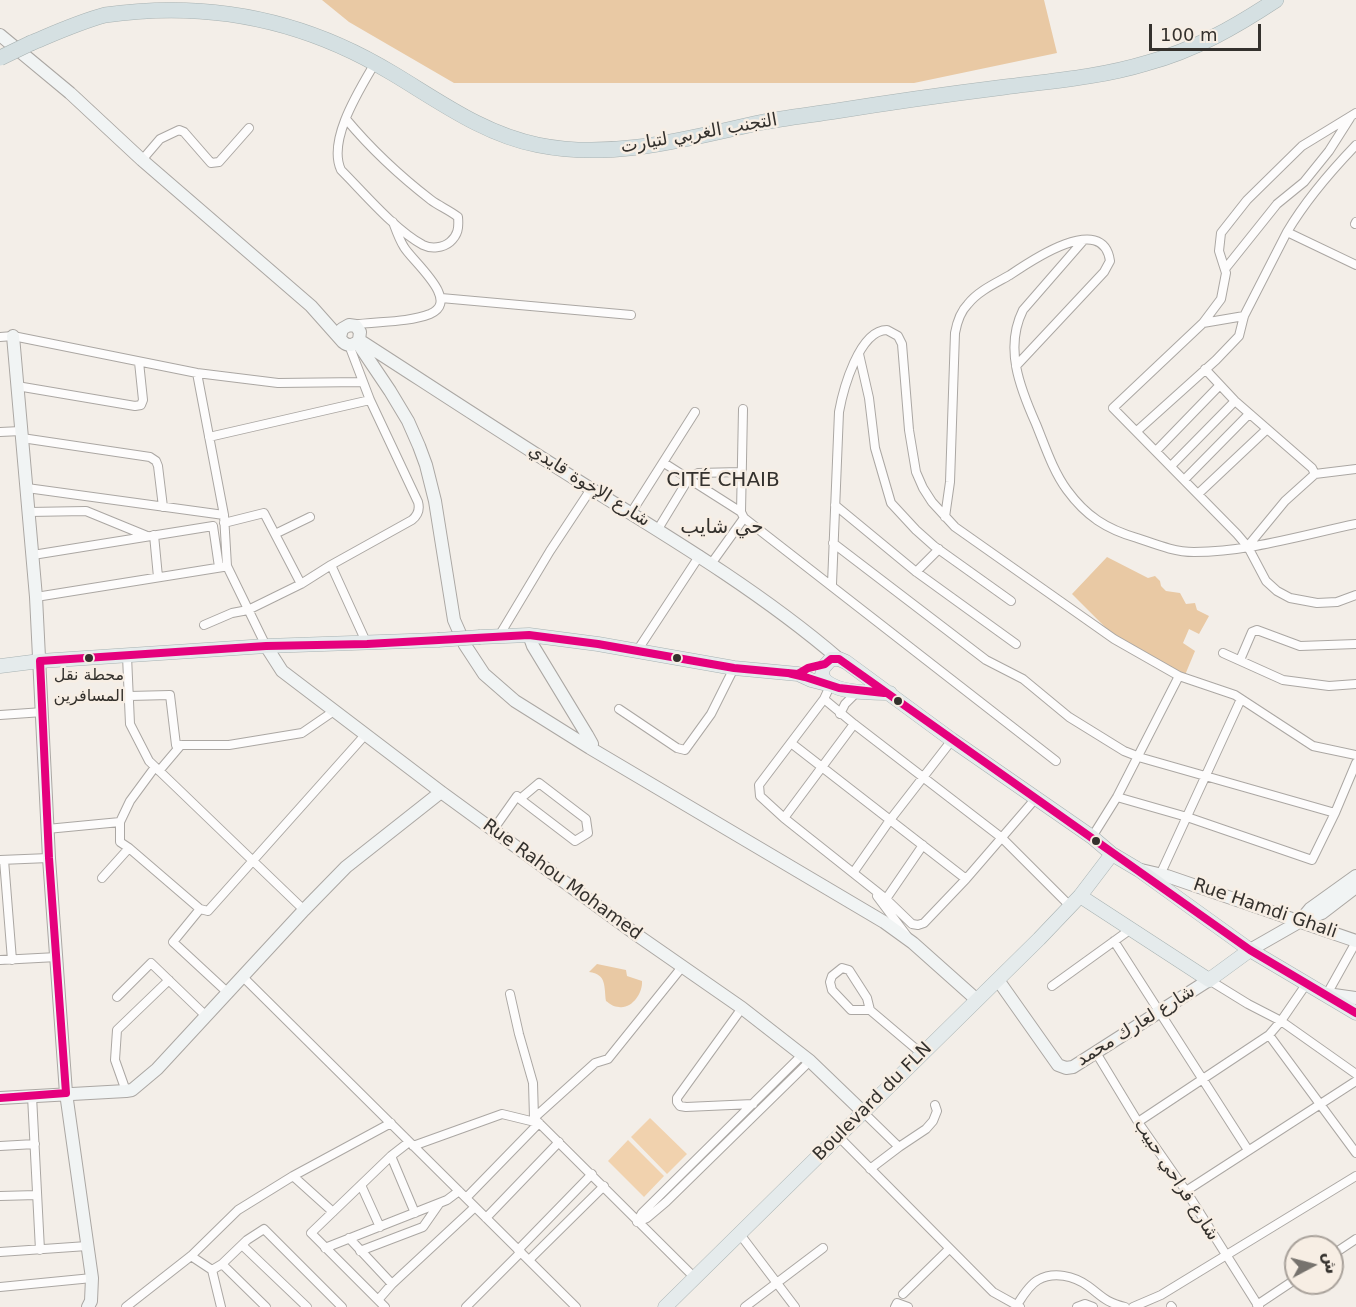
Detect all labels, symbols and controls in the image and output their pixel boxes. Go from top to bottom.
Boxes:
scale bar [1152,12,1264,50]
text: 100 m [1160,24,1218,45]
street label: التجنب الغربي لتيارت [619,110,779,158]
street label: شارع الإخوة قايدي [524,440,654,532]
district label: CITÉ CHAIB [659,469,787,493]
district label: حي شايب [680,516,764,540]
marker: محطة نقل المسافرين [83,652,95,664]
unlabelled marker [671,652,683,664]
place label: محطة نقل المسافرين [54,666,124,704]
unlabelled marker [892,695,904,707]
street label: Rue Rahou Mohamed [478,815,646,945]
unlabelled marker [1090,835,1102,847]
street label: Rue Hamdi Ghali [1190,874,1340,944]
street label: شارع لعارك محمد [1073,981,1199,1071]
street label: Boulevard du FLN [809,1038,937,1166]
street label: شارع فراحي حبيب [1129,1115,1223,1245]
north arrow [1284,1235,1344,1295]
text: ش [1320,1251,1341,1275]

